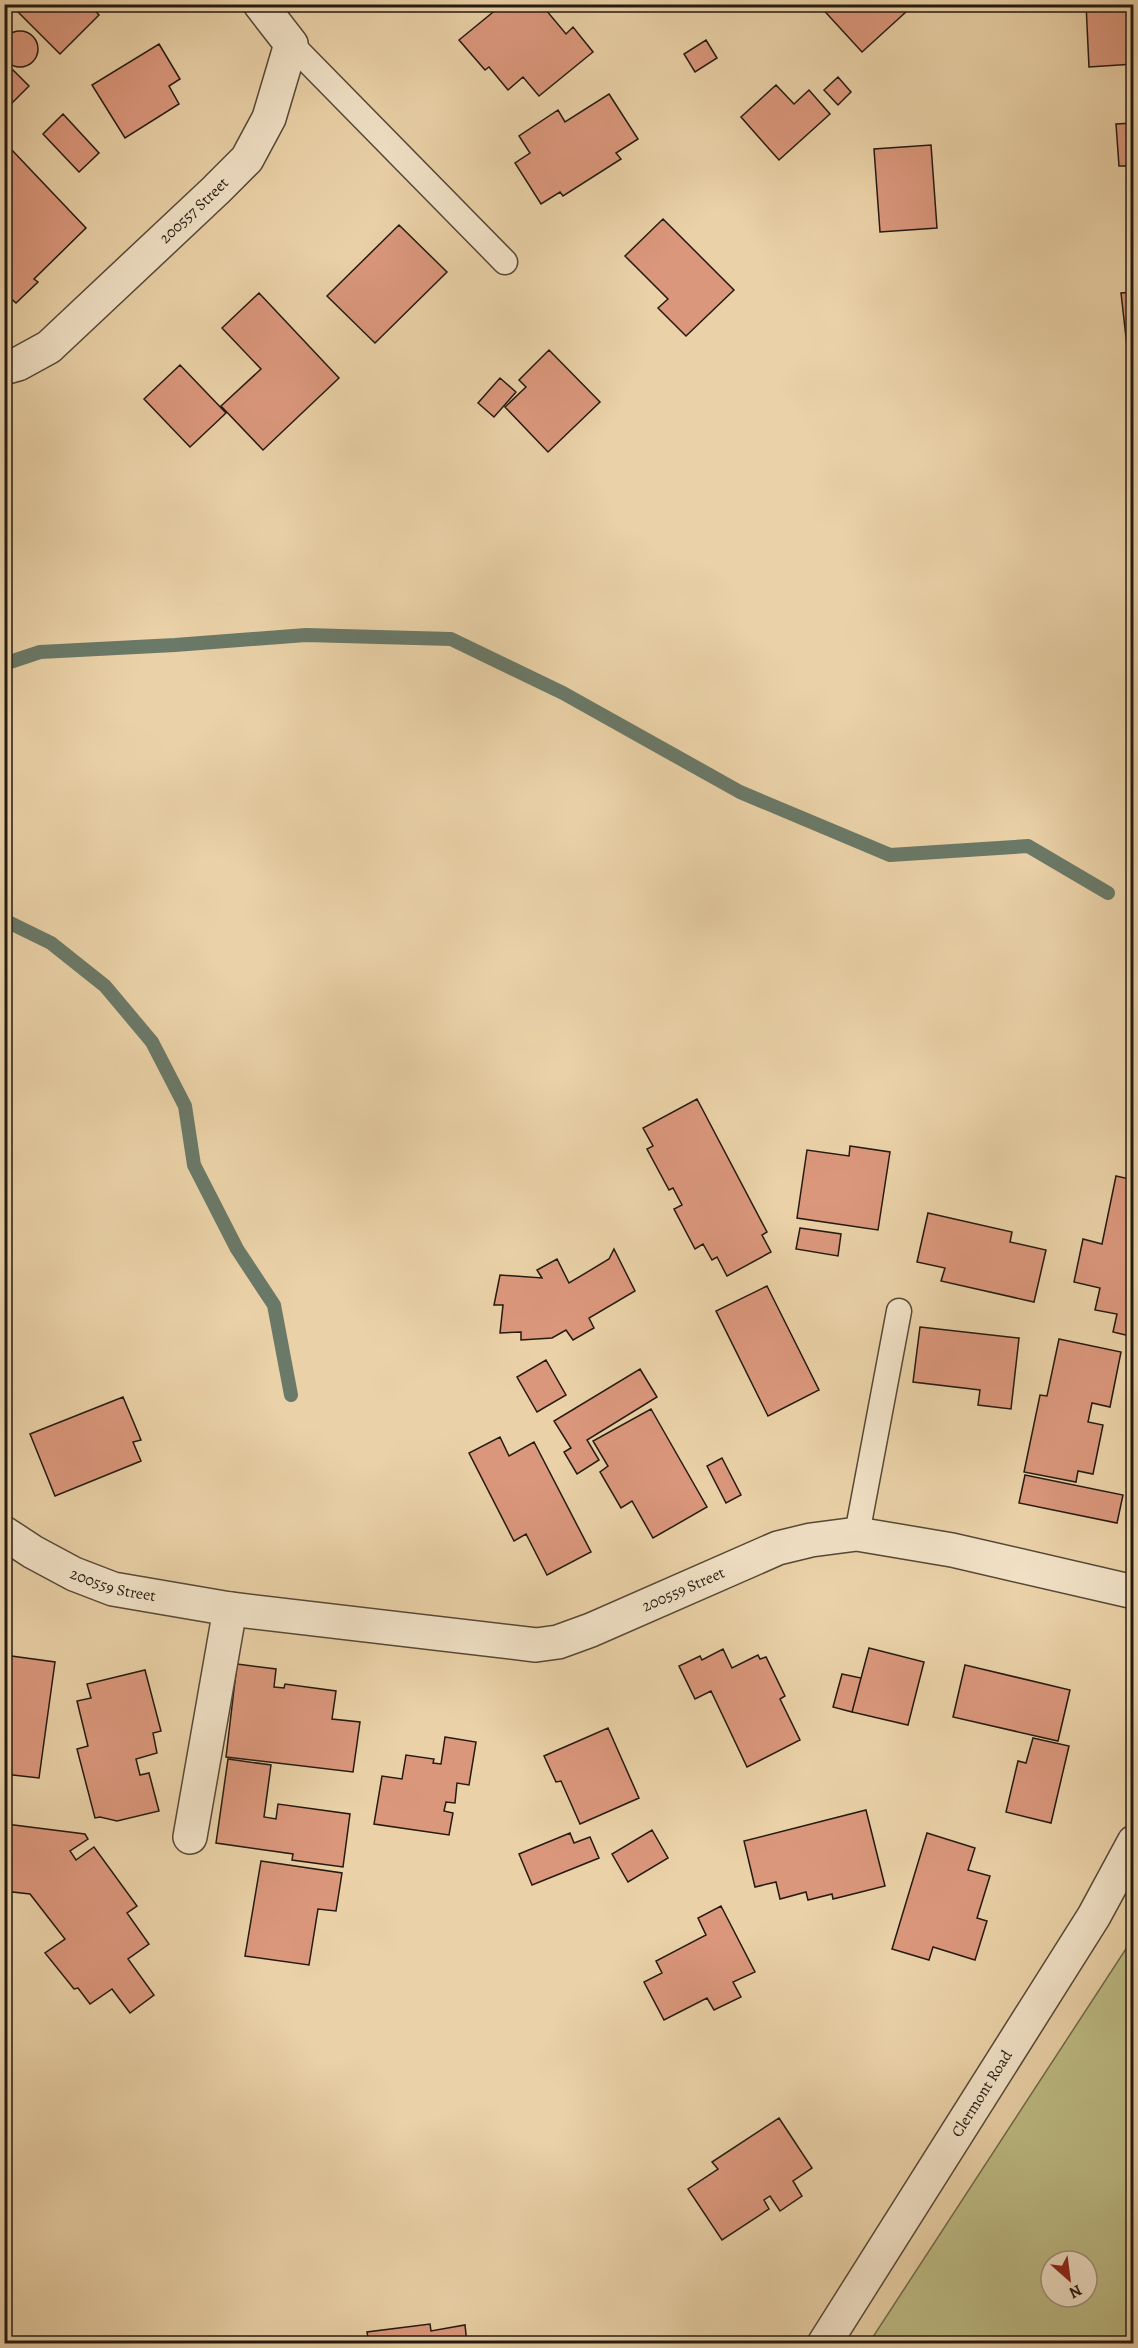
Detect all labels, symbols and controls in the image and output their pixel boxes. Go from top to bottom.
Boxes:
street label: 200557 Street [155,173,233,249]
street label: 200559 Street [639,1562,728,1617]
street label: 200559 Street [67,1563,157,1607]
street label: Clermont Road [946,2046,1018,2141]
north arrow [1039,2249,1099,2309]
text: N [1065,2279,1086,2304]

